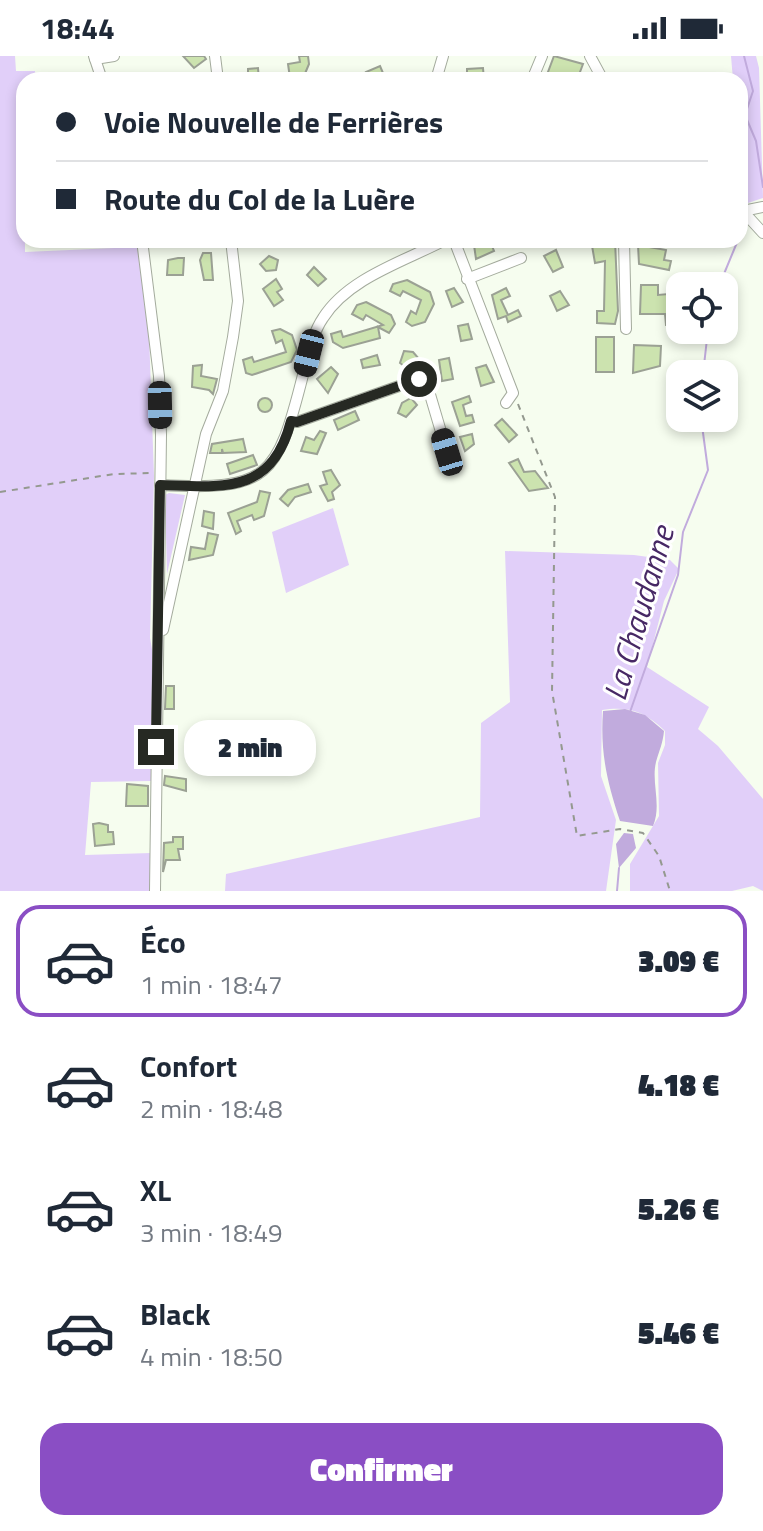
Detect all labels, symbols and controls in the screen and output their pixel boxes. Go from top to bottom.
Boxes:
text: 18:44 [40,5,115,51]
text: Voie Nouvelle de Ferrières [104,99,443,145]
text: Route du Col de la Luère [104,176,415,222]
map controls [666,272,738,432]
button: locate [666,272,738,344]
car [292,327,326,379]
button: layers [666,360,738,432]
route start [401,361,437,397]
car [148,381,172,429]
car [429,426,465,478]
water label: La Chaudanne [590,518,686,706]
callout: 2 min [184,719,316,775]
text: 2 min [218,728,282,767]
route end [138,729,174,765]
text: Éco [140,919,186,965]
icon: car [44,925,116,997]
text: 3.09 € [638,938,719,984]
text: 1 min · 18:47 [140,965,283,1004]
text: Confort [140,1043,237,1089]
icon: car [44,1049,116,1121]
text: 4.18 € [638,1062,719,1108]
text: 2 min · 18:48 [140,1089,283,1128]
text: XL [140,1167,171,1213]
icon: car [44,1173,116,1245]
text: 5.26 € [638,1186,719,1232]
text: 3 min · 18:49 [140,1213,283,1252]
text: Black [140,1291,211,1337]
icon: car [44,1297,116,1369]
text: 5.46 € [638,1310,719,1356]
text: 4 min · 18:50 [140,1337,283,1376]
button: Confirmer [40,1423,723,1515]

